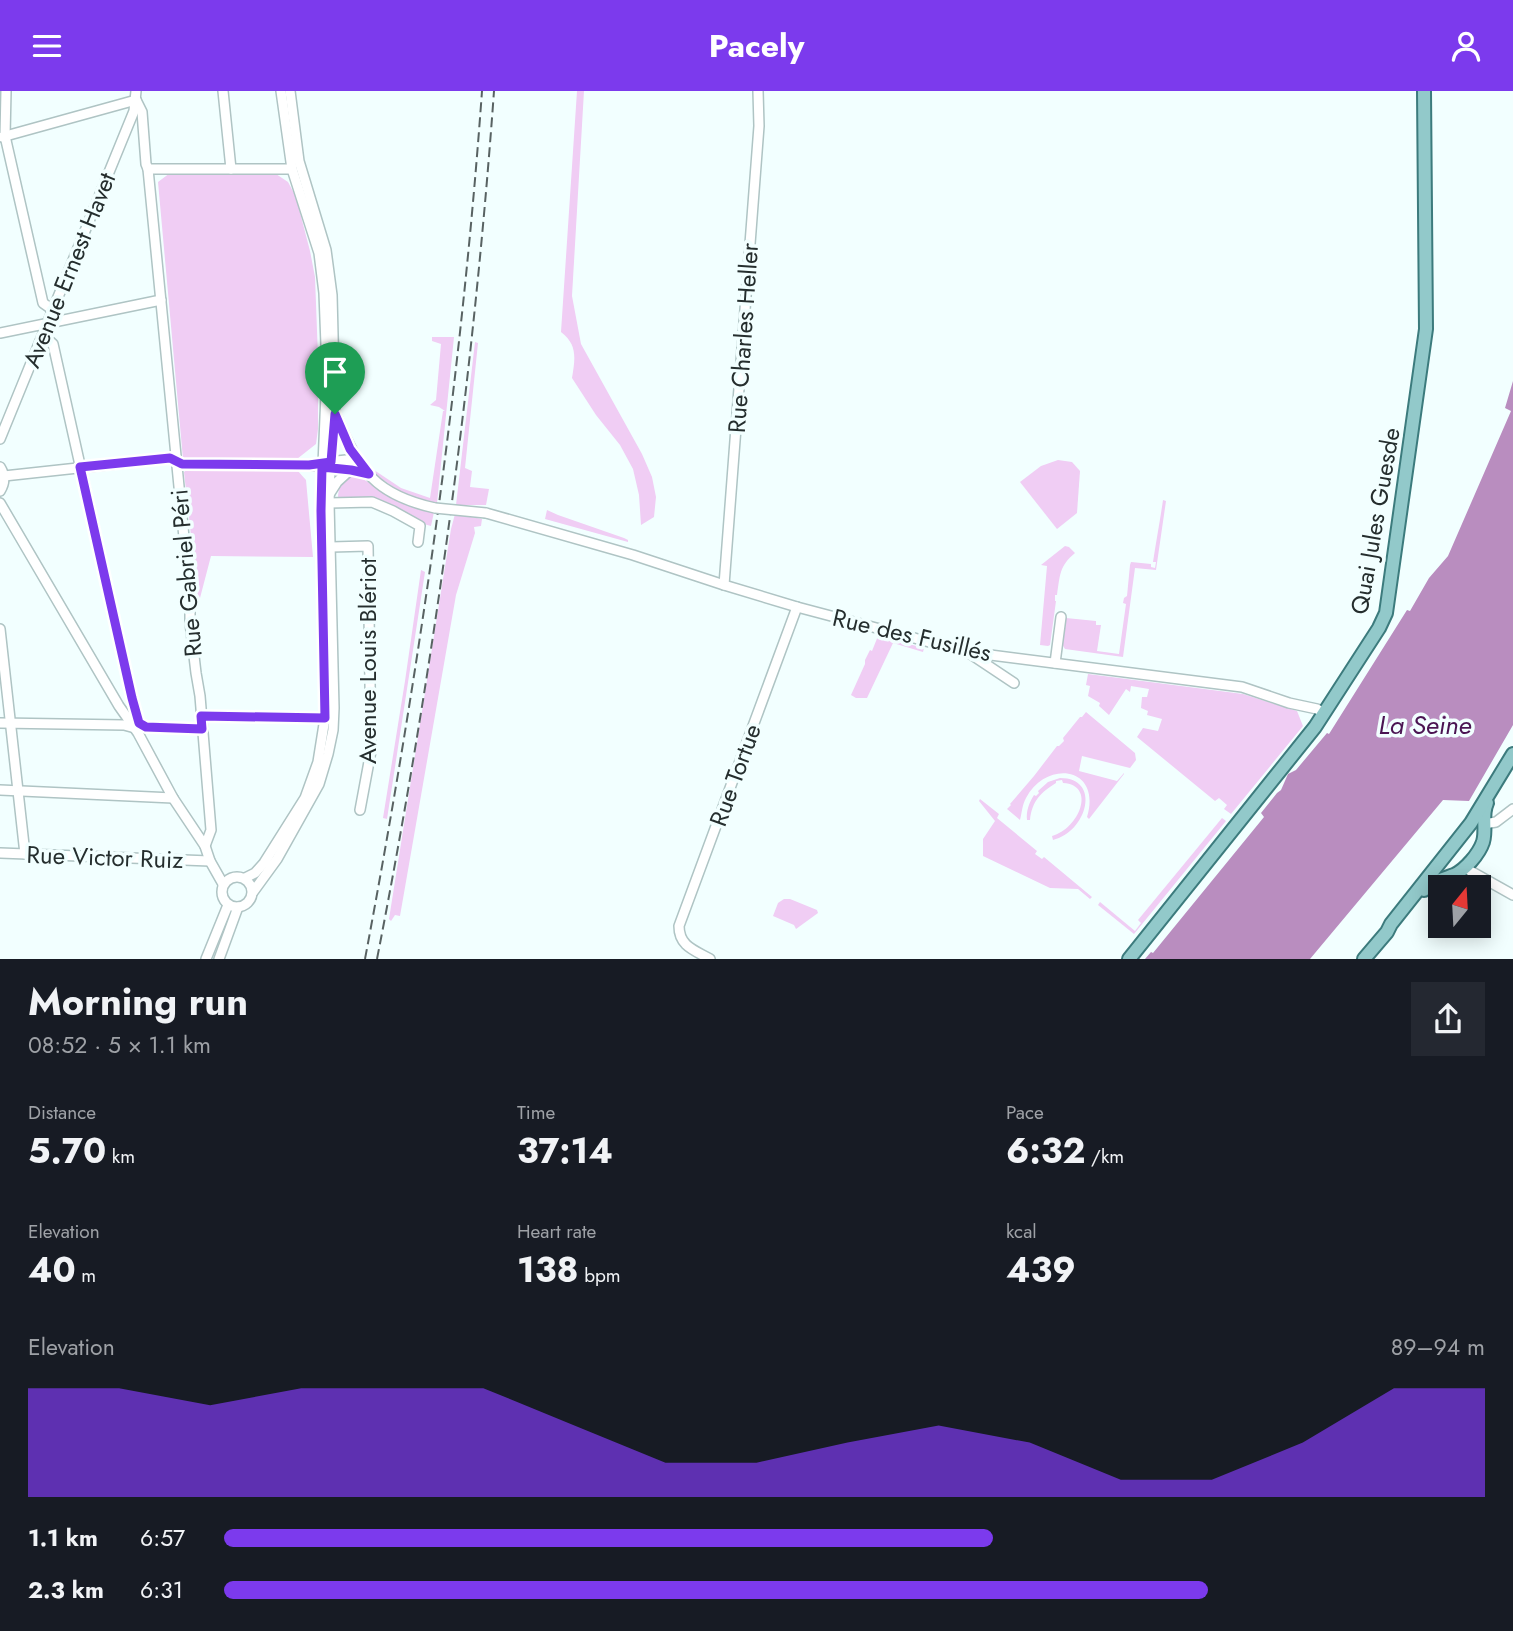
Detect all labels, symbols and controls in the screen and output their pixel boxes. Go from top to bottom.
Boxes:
text: Pacely [709,23,804,69]
icon: menu [28,27,66,65]
icon: person [1447,27,1485,65]
street label: Avenue Ernest Havet [14,167,124,373]
street label: Rue Charles Heller [719,241,767,434]
pin [305,342,365,414]
icon: arrive [316,353,354,391]
street label: Quai Jules Guesde [1341,425,1409,617]
street label: Rue Gabriel Péri [161,488,211,658]
street label: Avenue Louis Blériot [350,558,385,764]
street label: Rue des Fusillés [829,600,995,670]
water label: La Seine [1378,706,1472,744]
street label: Rue Tortue [700,719,770,831]
street label: Rue Victor Ruiz [26,837,184,877]
north arrow [1428,875,1491,938]
map controls [1428,875,1491,938]
text: Morning run [28,974,248,1029]
button: share [1411,982,1485,1056]
text: 08:52 · 5 × 1.1 km [28,1028,211,1062]
text: Distance [28,1099,96,1126]
text: Time [517,1099,555,1126]
text: Pace [1006,1099,1044,1126]
text: 5.70 [28,1126,106,1176]
text: 37:14 [517,1126,613,1176]
text: 6:32 [1006,1126,1085,1176]
text: km [106,1143,135,1170]
text: /km [1085,1143,1124,1170]
text: Elevation [28,1218,100,1245]
text: Heart rate [517,1218,596,1245]
text: kcal [1006,1218,1037,1245]
text: 40 [28,1245,76,1295]
text: 138 [517,1245,579,1295]
text: 439 [1006,1245,1076,1295]
text: m [76,1262,96,1289]
text: bpm [579,1262,621,1289]
text: Elevation [28,1330,115,1364]
text: 89–94 m [1391,1330,1485,1364]
text: 1.1 km [28,1521,98,1555]
text: 6:57 [140,1521,185,1555]
text: 2.3 km [28,1573,104,1607]
text: 6:31 [140,1573,183,1607]

